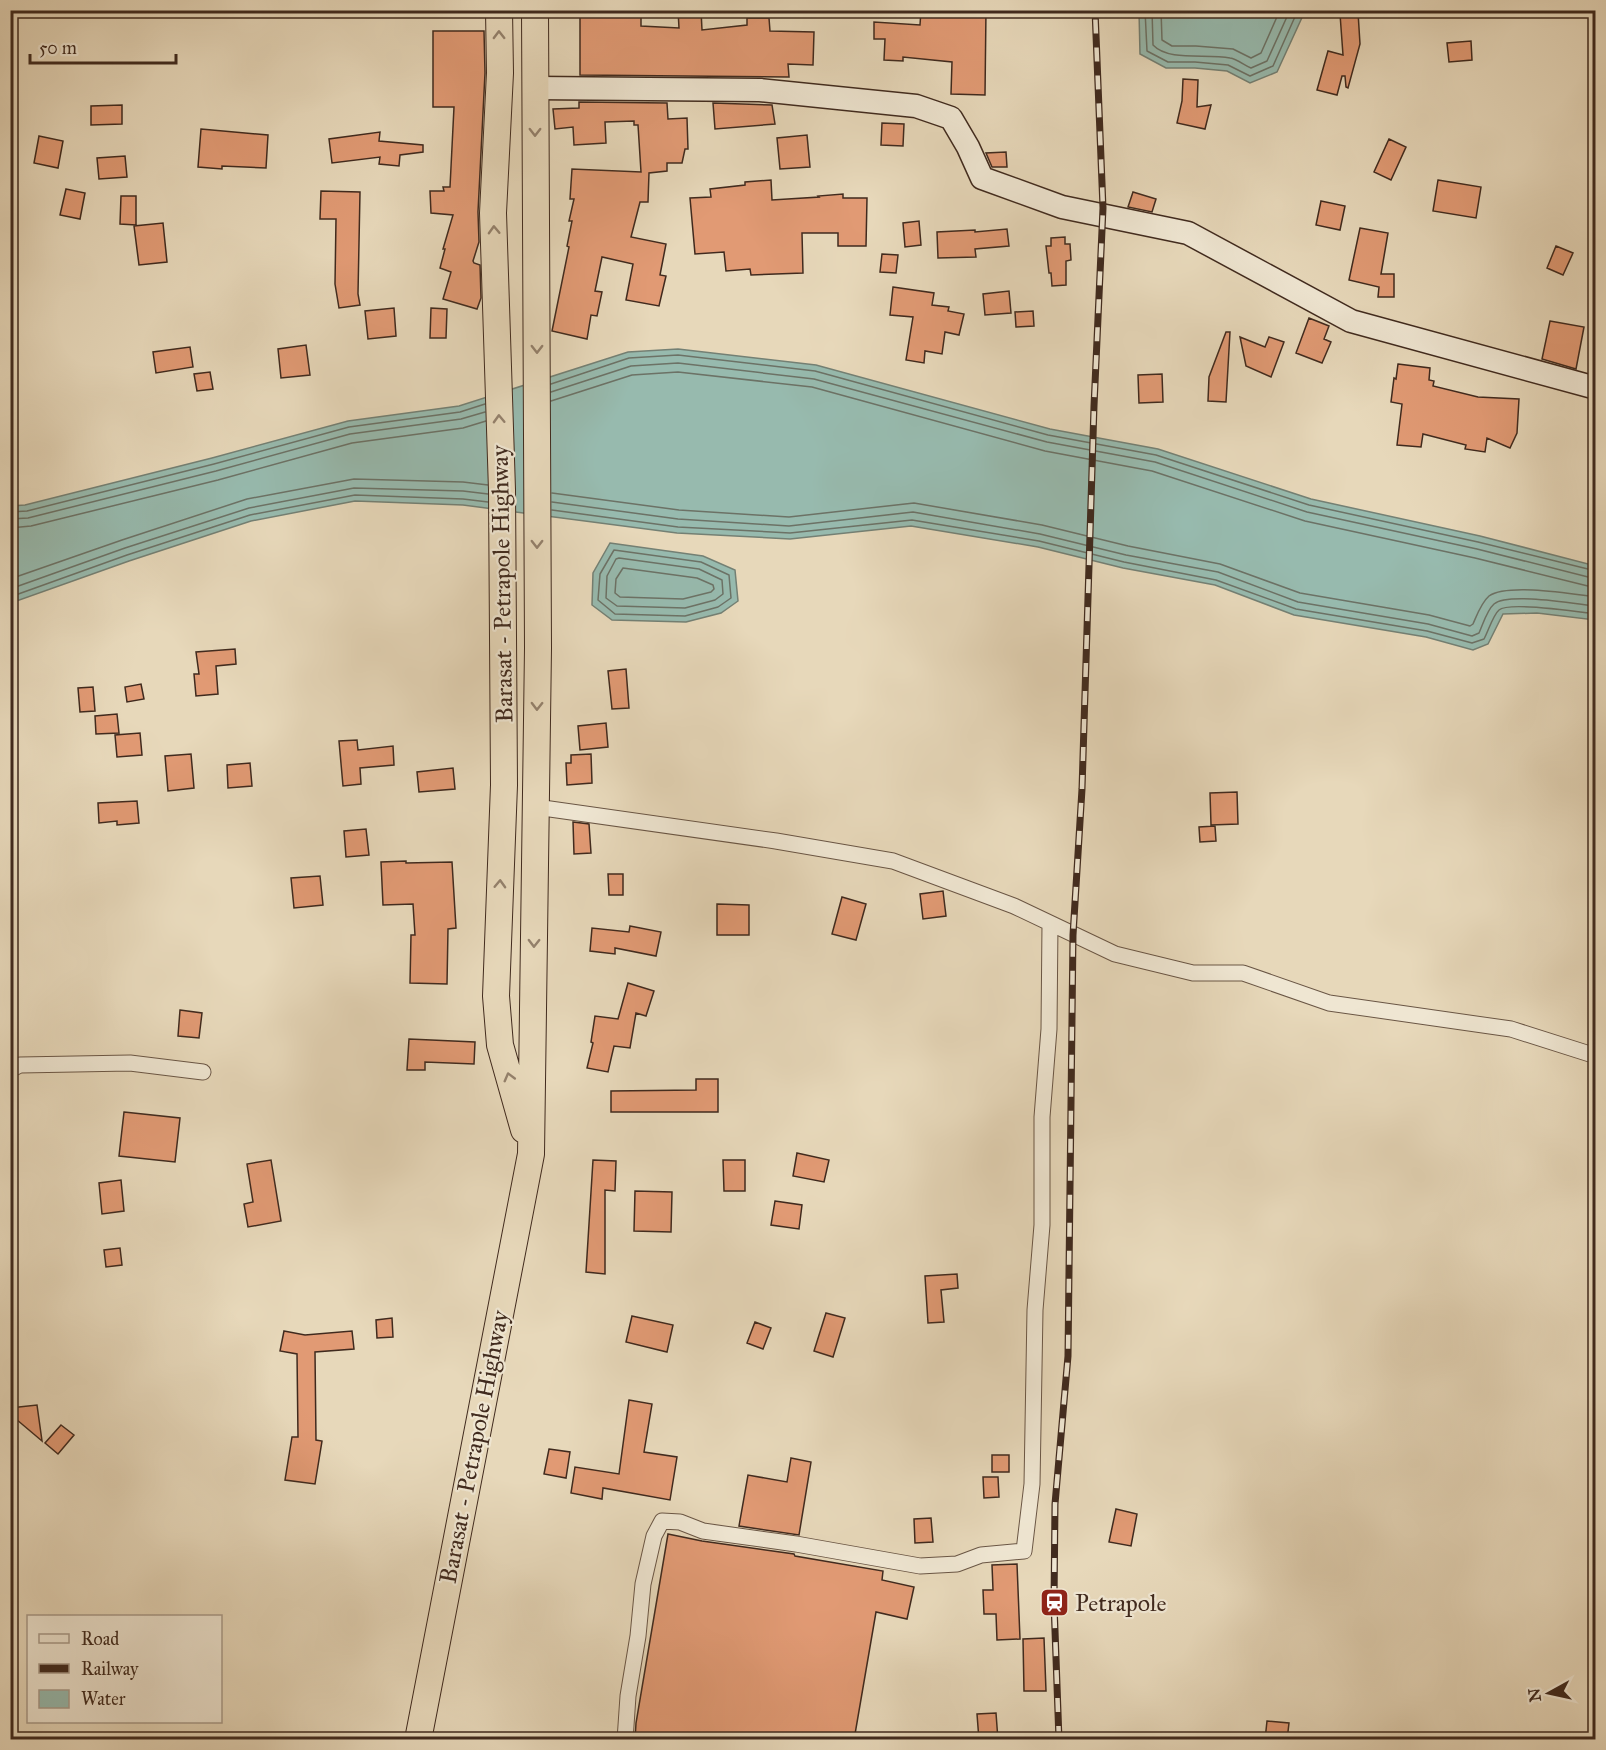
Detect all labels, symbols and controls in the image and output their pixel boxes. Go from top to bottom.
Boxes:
scale bar [30,27,176,65]
one-way arrow [493,31,506,40]
text: 50 m [39,37,77,59]
one-way arrow [529,127,541,136]
one-way arrow [487,225,500,234]
one-way arrow [531,345,543,354]
one-way arrow [493,414,506,423]
street label: Barasat - Petrapole Highway [485,444,519,723]
one-way arrow [531,540,543,549]
one-way arrow [531,701,543,710]
one-way arrow [494,879,507,888]
one-way arrow [528,938,540,947]
one-way arrow [503,1073,516,1083]
street label: Barasat - Petrapole Highway [433,1307,515,1586]
station icon: Petrapole [1038,1587,1070,1619]
place label: Petrapole [1075,1588,1166,1618]
legend [27,1615,222,1723]
text: Road [81,1628,119,1650]
text: Railway [81,1658,139,1680]
north arrow [1519,1663,1579,1723]
text: N [1524,1687,1545,1703]
text: Water [81,1688,126,1710]

